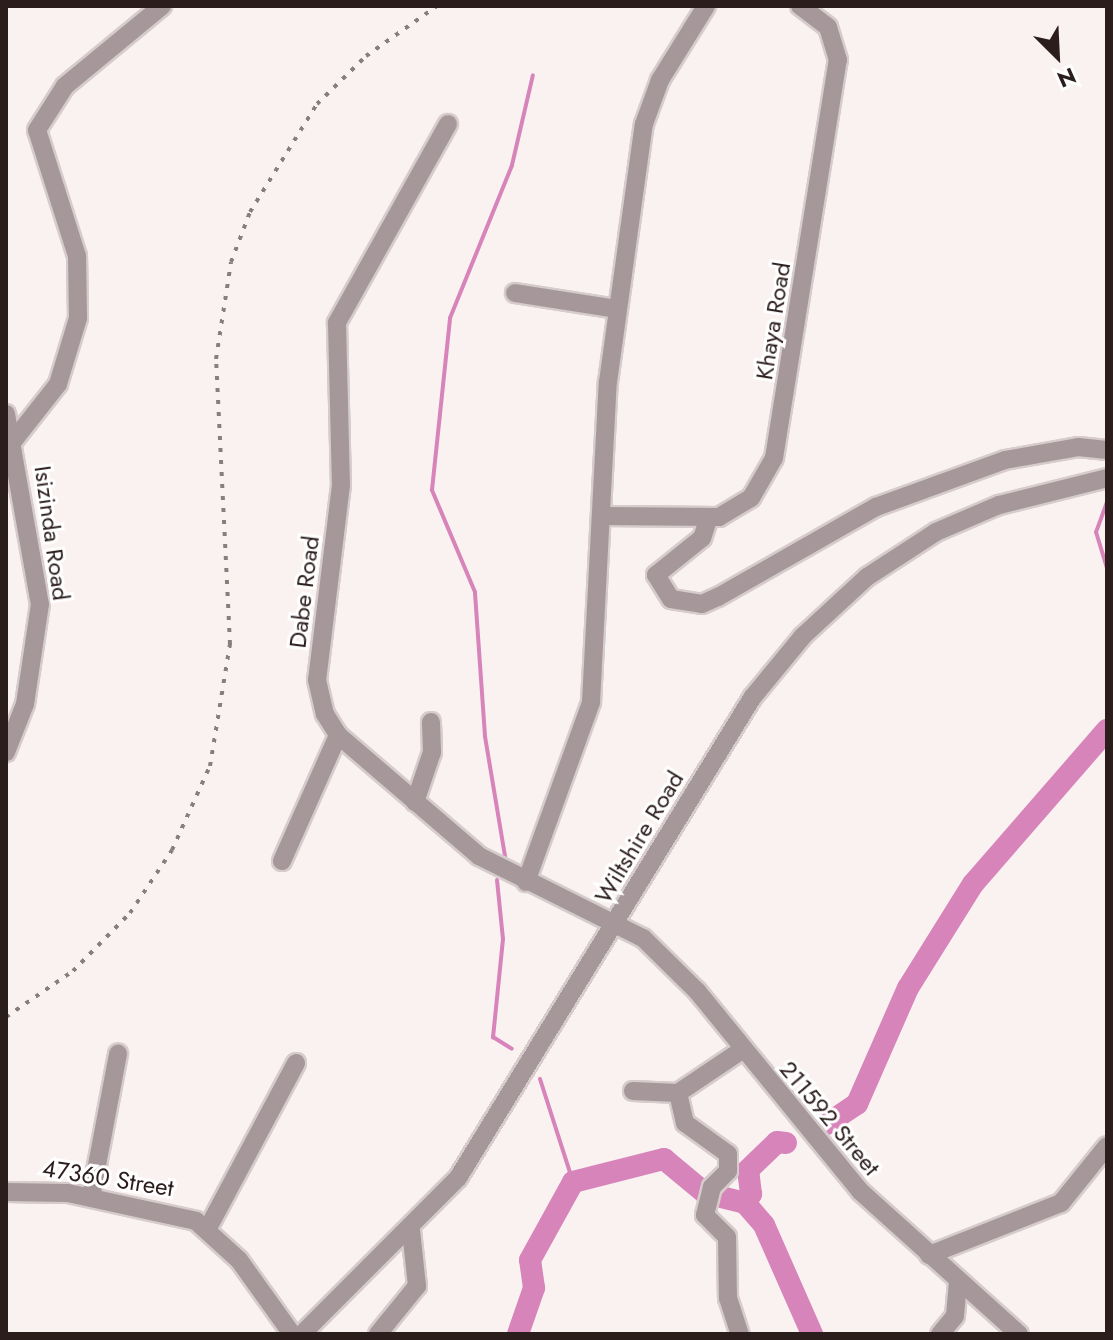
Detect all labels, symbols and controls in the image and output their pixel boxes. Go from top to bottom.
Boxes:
north arrow [1017,16,1097,96]
text: N [1052,60,1081,96]
street label: Khaya Road [749,260,797,382]
street label: Isizinda Road [28,464,76,602]
street label: Dabe Road [283,534,325,650]
street label: Wiltshire Road [588,766,690,908]
street label: 211592 Street [774,1055,886,1181]
street label: 47360 Street [40,1153,176,1203]

